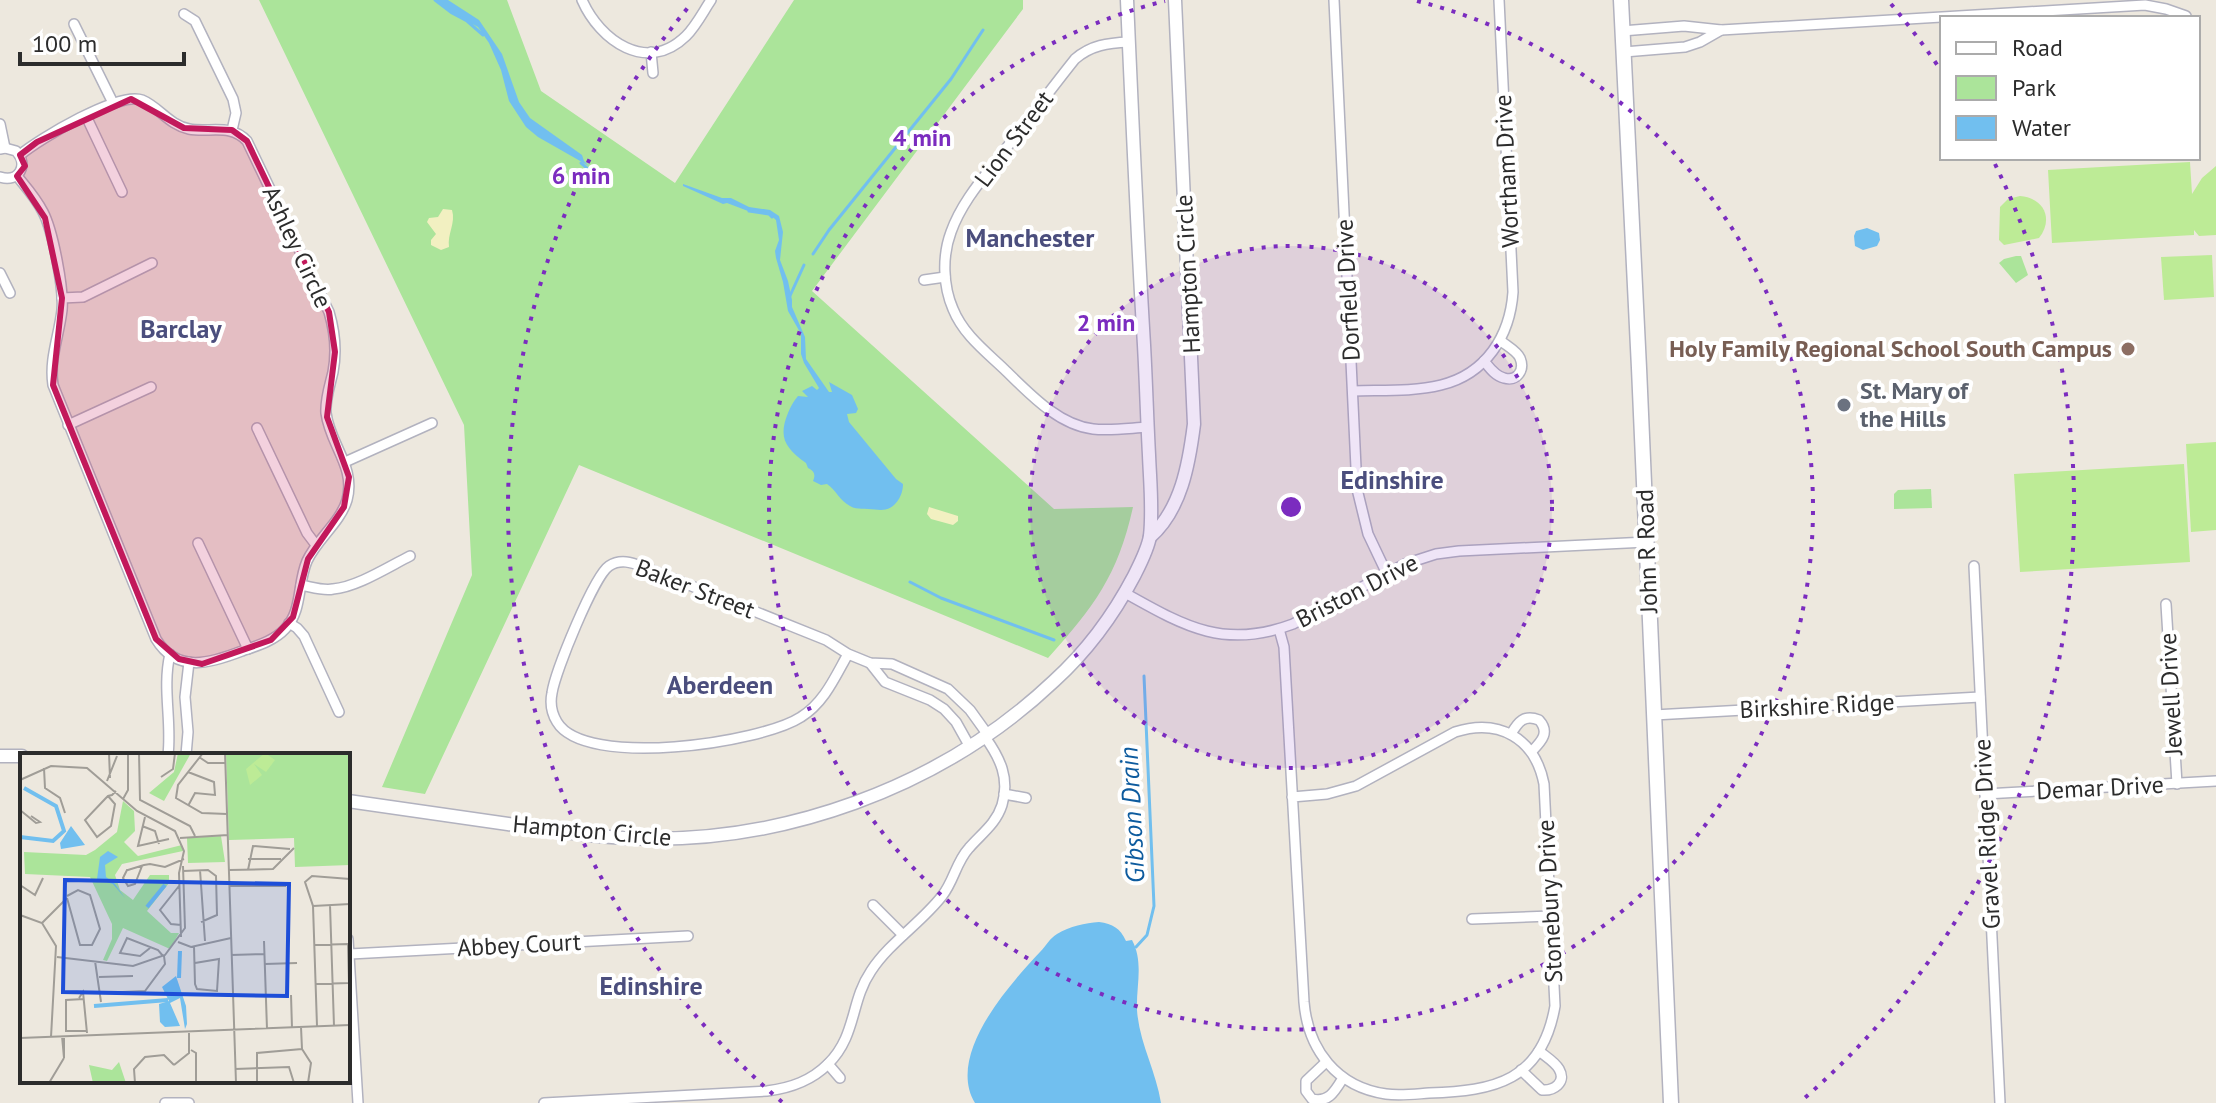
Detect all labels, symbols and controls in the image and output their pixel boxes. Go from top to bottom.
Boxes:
scale bar [20,16,184,66]
legend [1940,16,2200,160]
text: 100 m [32,28,97,59]
text: Road [2012,32,2063,63]
text: Park [2012,72,2057,103]
street label: Lion Street [967,84,1060,193]
street label: Wortham Drive [1487,94,1526,248]
text: Water [2012,112,2071,143]
text: 4 min [893,122,951,153]
text: 6 min [552,160,610,191]
street label: Ashley Circle [256,181,339,313]
street label: Hampton Circle [1168,194,1207,354]
street label: Dorfield Drive [1328,218,1367,362]
district label: Manchester [966,221,1095,254]
text: 2 min [1077,307,1135,338]
district label: Barclay [140,312,222,345]
place label: Holy Family Regional School South Campus [1669,333,2112,364]
marker: Holy Family Regional School South Campus [2119,340,2137,358]
place label: St. Mary of the Hills [1860,375,1969,434]
marker: St. Mary of the Hills [1835,396,1853,414]
district label: Edinshire [1340,463,1444,496]
street label: John R Road [1629,489,1664,615]
centre of rings [1277,493,1305,521]
street label: Briston Drive [1291,547,1423,635]
street label: Baker Street [631,552,759,625]
street label: Jewell Drive [2152,632,2189,757]
district label: Aberdeen [667,668,773,701]
street label: Birkshire Ridge [1739,686,1895,725]
street label: Gravel Ridge Drive [1966,738,2007,930]
water label: Gibson Drain [1111,746,1152,884]
inset map [20,753,350,1083]
street label: Demar Drive [2035,769,2165,806]
street label: Hampton Circle [511,808,673,853]
street label: Stonebury Drive [1530,819,1569,983]
street label: Abbey Court [456,926,582,963]
district label: Edinshire [599,969,703,1002]

